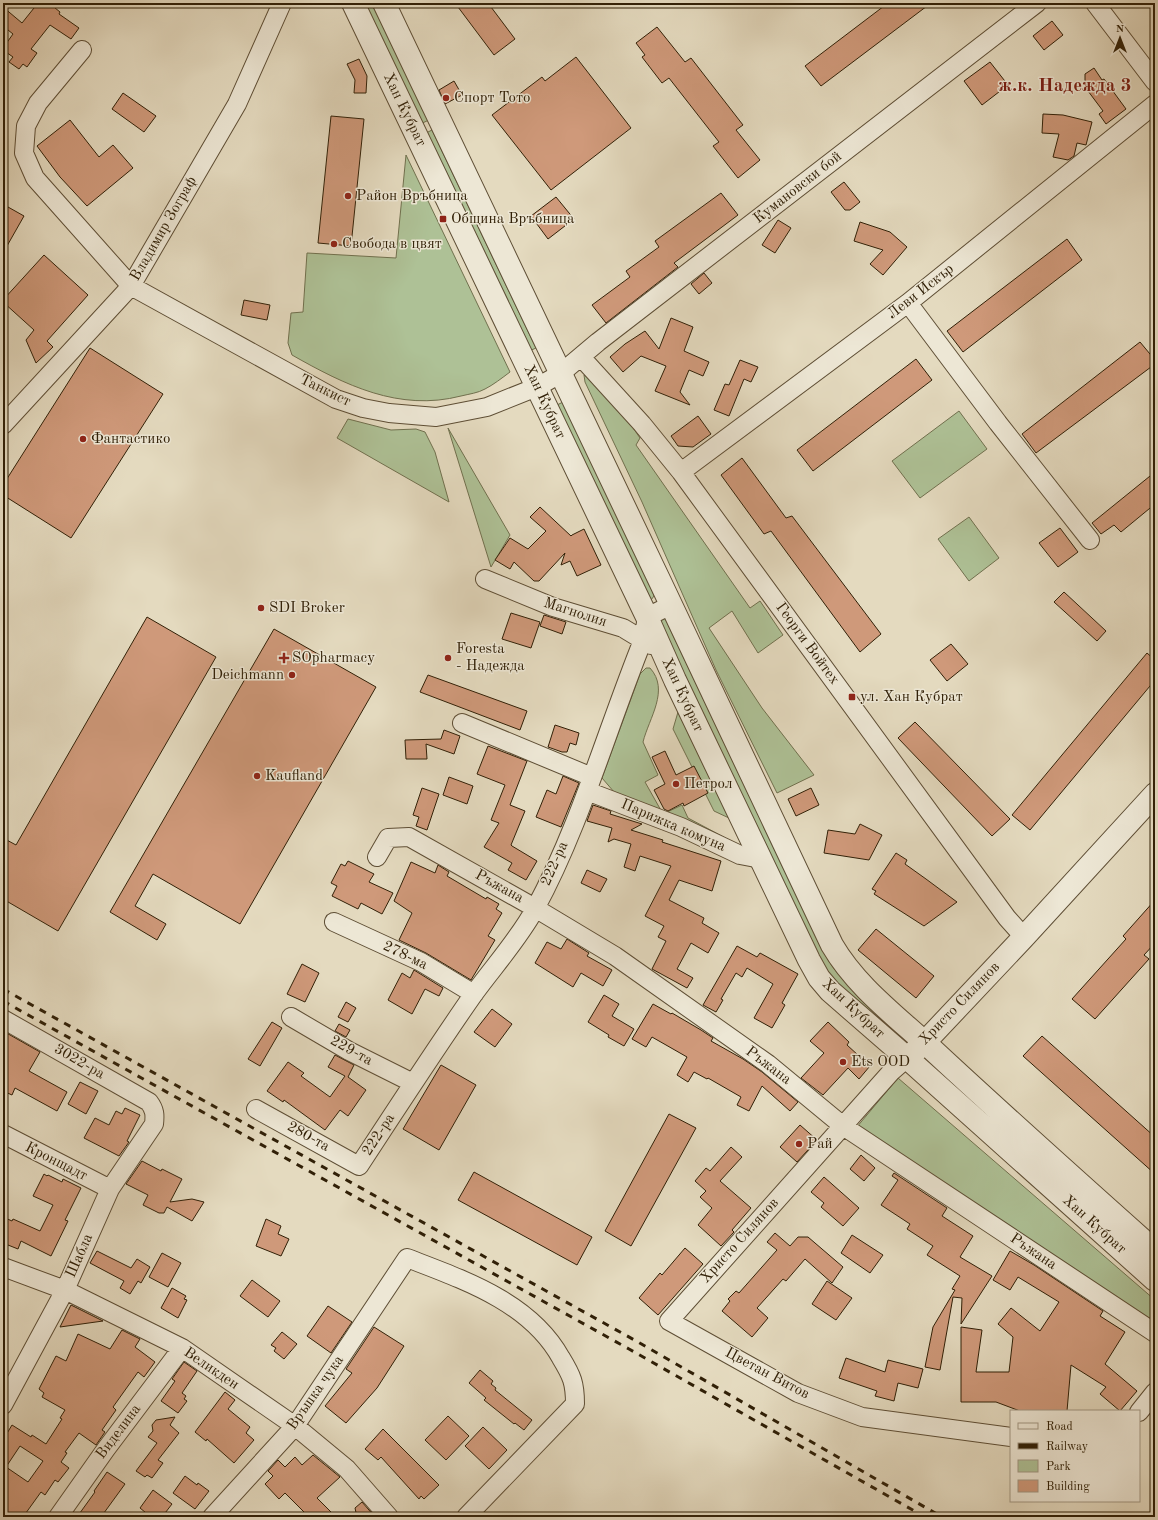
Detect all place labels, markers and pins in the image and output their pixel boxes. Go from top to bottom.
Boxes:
place label: Спорт Тото [454,91,530,106]
marker: Спорт Тото [441,93,451,103]
place label: Район Връбница [356,189,468,204]
marker: Район Връбница [343,191,353,201]
place label: Община Връбница [451,212,575,227]
marker: Община Връбница [438,214,448,224]
place label: Свобода в цвят [342,237,442,252]
marker: Свобода в цвят [329,239,339,249]
place label: Фантастико [91,432,170,447]
marker: Фантастико [78,434,88,444]
place label: SDI Broker [269,601,345,616]
marker: SDI Broker [256,603,266,613]
place label: Foresta - Надежда [456,642,525,674]
place label: SOpharmacy [292,651,375,666]
marker: SOpharmacy [279,653,289,663]
marker: Foresta - Надежда [443,653,453,663]
place label: Deichmann [211,668,284,683]
marker: Deichmann [287,670,297,680]
place label: ул. Хан Кубрат [860,690,963,705]
marker: ул. Хан Кубрат [847,692,857,702]
place label: Kaufland [265,769,323,784]
marker: Kaufland [252,771,262,781]
place label: Петрол [684,777,733,792]
marker: Петрол [671,779,681,789]
place label: Ets OOD [851,1055,910,1070]
marker: Ets OOD [838,1057,848,1067]
place label: Рай [807,1137,833,1152]
marker: Рай [794,1139,804,1149]

